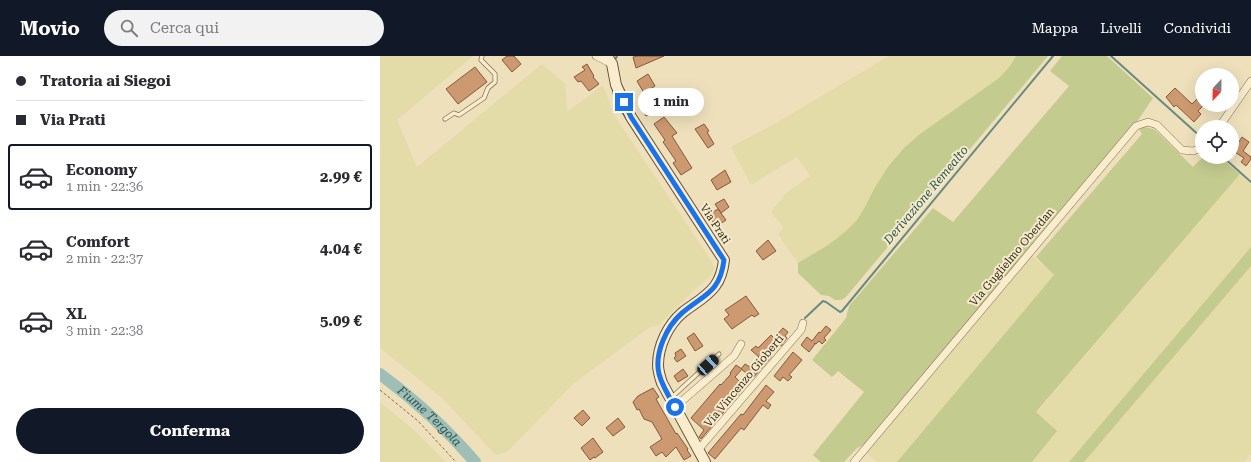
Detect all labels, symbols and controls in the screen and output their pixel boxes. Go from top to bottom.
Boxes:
search box [104,10,384,46]
text: Movio [20,17,80,40]
icon: search [118,17,140,39]
text: Cerca qui [150,19,219,37]
text: Mappa [1032,20,1078,36]
text: Livelli [1100,20,1142,36]
text: Condividi [1164,20,1231,36]
north arrow [1195,68,1239,112]
map controls [1195,68,1239,164]
text: Tratoria ai Siegoi [40,72,171,90]
callout: 1 min [638,88,704,116]
route end [615,93,633,111]
text: 1 min [653,94,689,109]
text: Via Prati [40,111,106,129]
button: locate [1195,120,1239,164]
water label: Derivazione Remealto [880,143,971,248]
icon: car [18,159,54,195]
text: Economy [66,161,137,179]
text: 2.99 € [320,168,362,186]
text: 1 min · 22:36 [66,179,143,194]
street label: Via Prati [697,202,733,247]
street label: Via Guglielmo Oberdan [967,205,1057,309]
icon: car [18,231,54,267]
text: Comfort [66,233,130,251]
text: 4.04 € [320,240,362,258]
text: 2 min · 22:37 [66,251,143,266]
icon: car [18,303,54,339]
text: XL [66,305,87,323]
text: 5.09 € [320,312,362,330]
text: 3 min · 22:38 [66,323,143,338]
street label: Via Vincenzo Gioberti [702,332,787,430]
car [695,353,721,377]
water label: Fiume Tergola [394,383,464,449]
route start [666,398,684,416]
button: Conferma [16,408,364,454]

